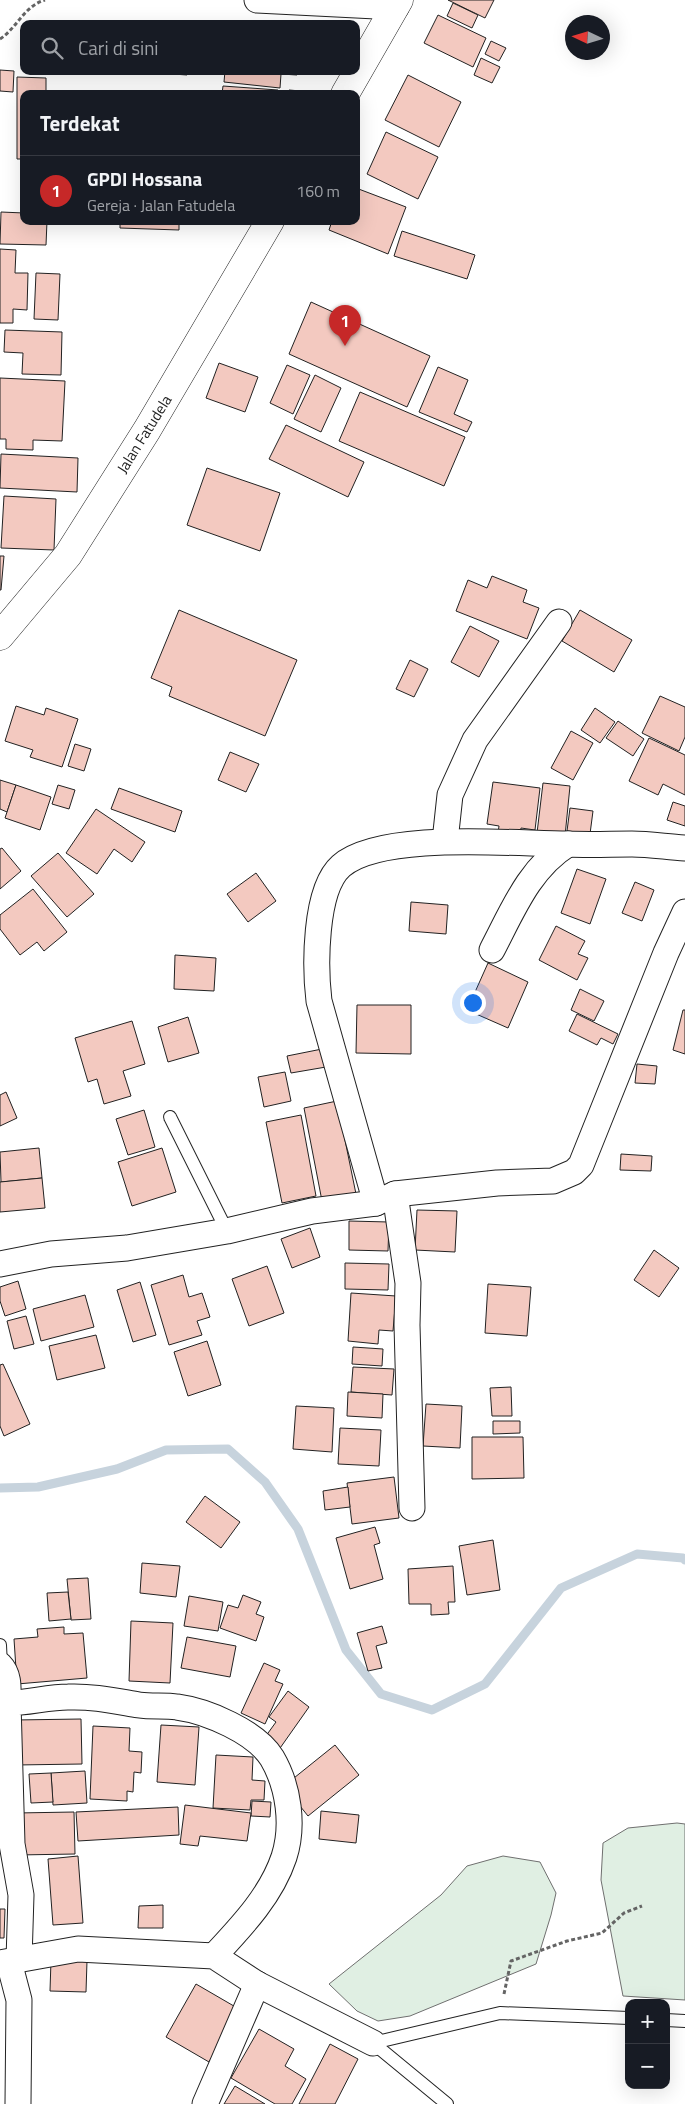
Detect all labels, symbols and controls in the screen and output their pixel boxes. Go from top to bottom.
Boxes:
north arrow [565,15,610,60]
search box [20,20,360,75]
text: Cari di sini [78,33,159,62]
icon: search [38,34,66,62]
text: Terdekat [40,107,120,139]
text: GPDI Hossana [87,164,202,193]
text: 1 [52,179,60,203]
text: 160 m [296,179,340,203]
text: Gereja · Jalan Fatudela [87,193,235,217]
pin: 1 [329,305,361,346]
street label: Jalan Fatudela [111,390,178,478]
your location [460,990,486,1016]
map controls [625,1999,670,2089]
button: + [625,1999,670,2044]
button: − [625,2044,670,2089]

